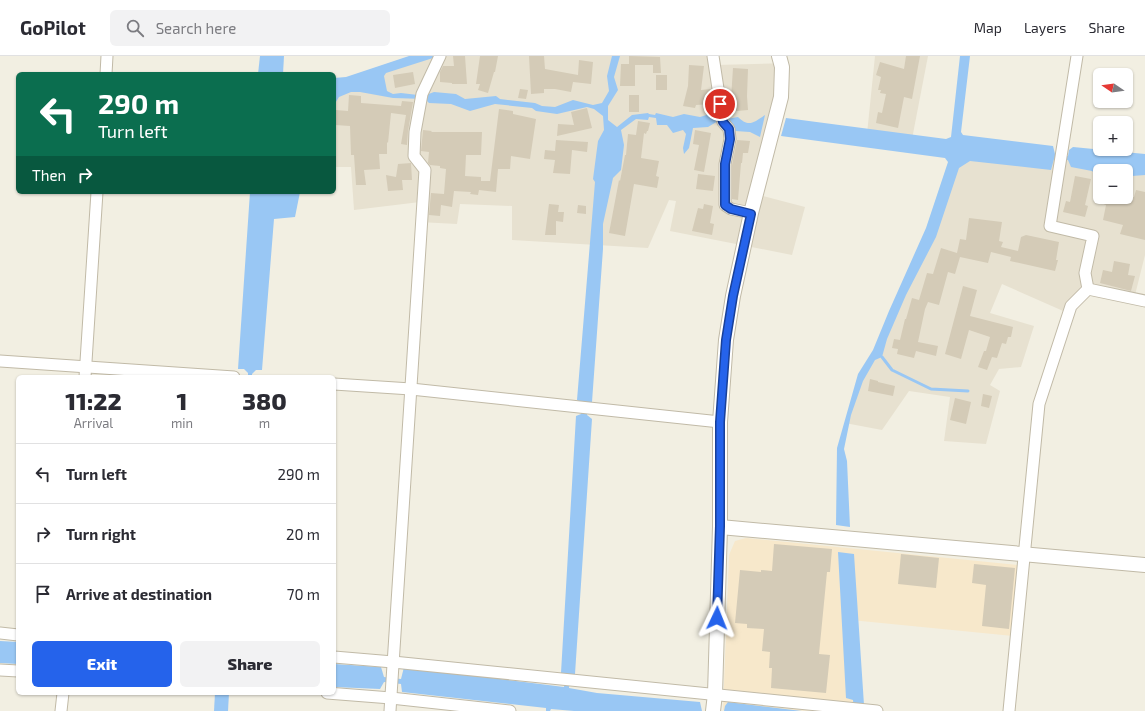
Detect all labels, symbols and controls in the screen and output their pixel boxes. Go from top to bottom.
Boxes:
search box [110,10,390,46]
text: GoPilot [20,16,86,39]
icon: search [124,17,146,39]
text: Search here [156,19,236,37]
text: Map [974,19,1002,36]
text: Layers [1024,19,1066,36]
text: Share [1088,19,1125,36]
north arrow [1093,68,1133,108]
map controls [1093,68,1133,204]
text: 290 m [98,86,179,120]
pin [703,87,737,121]
icon: left [32,88,84,140]
icon: arrive [709,93,731,115]
button: + [1093,116,1133,156]
text: Turn left [98,120,168,142]
icon: right [74,164,96,186]
button: − [1093,164,1133,204]
text: Then [32,166,66,184]
text: 11:22 [65,386,122,415]
text: 1 [177,386,187,415]
text: 380 [242,386,287,415]
text: Arrival [74,415,113,431]
text: min [171,415,193,431]
text: m [259,415,270,431]
icon: left [32,463,54,485]
text: Turn left [66,465,127,483]
text: 290 m [277,465,320,483]
icon: right [32,523,54,545]
text: Turn right [66,525,136,543]
text: 20 m [286,525,320,543]
icon: arrive [32,583,54,605]
text: Arrive at destination [66,585,212,603]
text: 70 m [287,585,320,603]
position arrow [696,597,738,639]
button: Exit [32,641,172,687]
button: Share [180,641,320,687]

